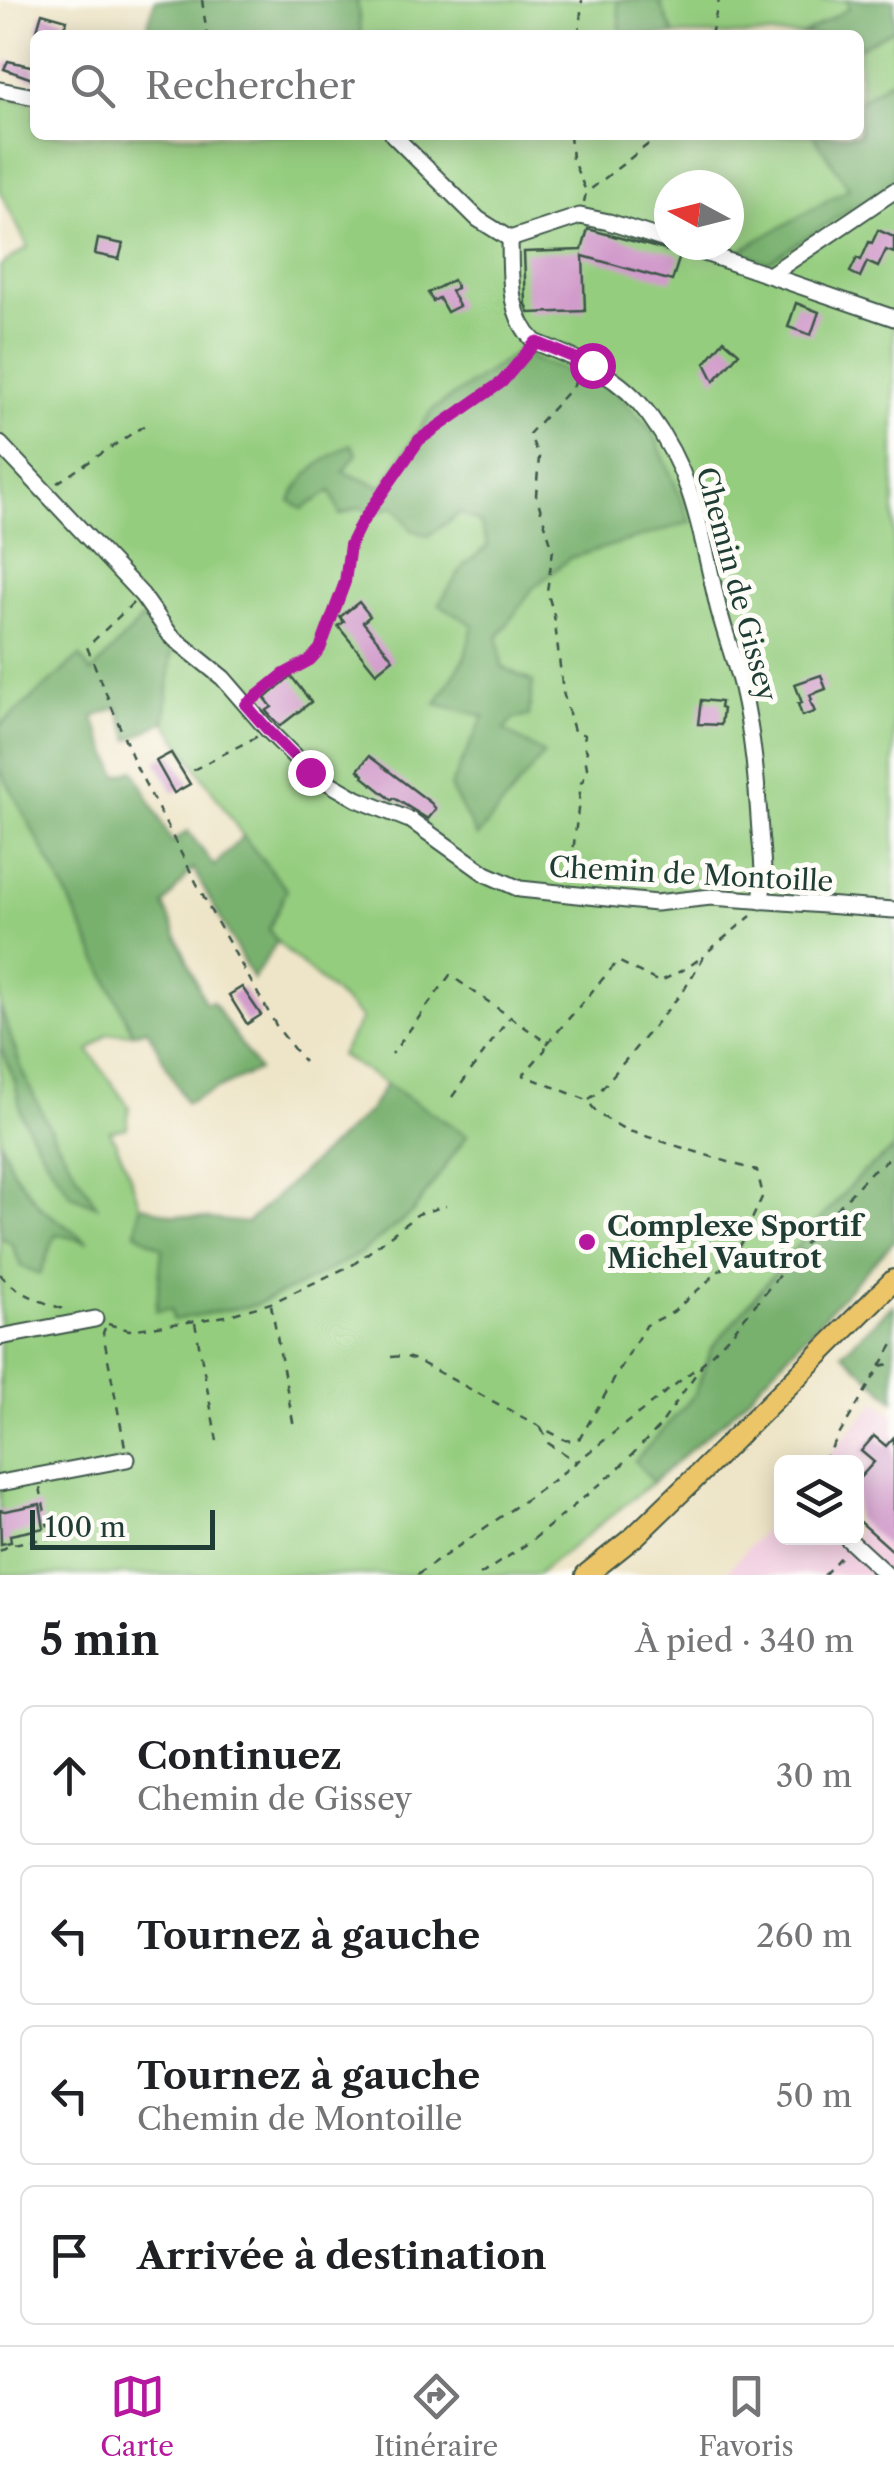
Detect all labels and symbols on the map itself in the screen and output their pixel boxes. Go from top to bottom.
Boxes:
north arrow [654,170,744,260]
route start [570,343,616,389]
street label: Chemin de Gissey [689,463,785,705]
route end [288,750,334,796]
street label: Chemin de Montoille [548,850,834,898]
place label: Complexe Sportif Michel Vautrot [607,1209,866,1275]
marker: Complexe Sportif Michel Vautrot [576,1231,598,1253]
scale bar [30,1505,215,1550]

